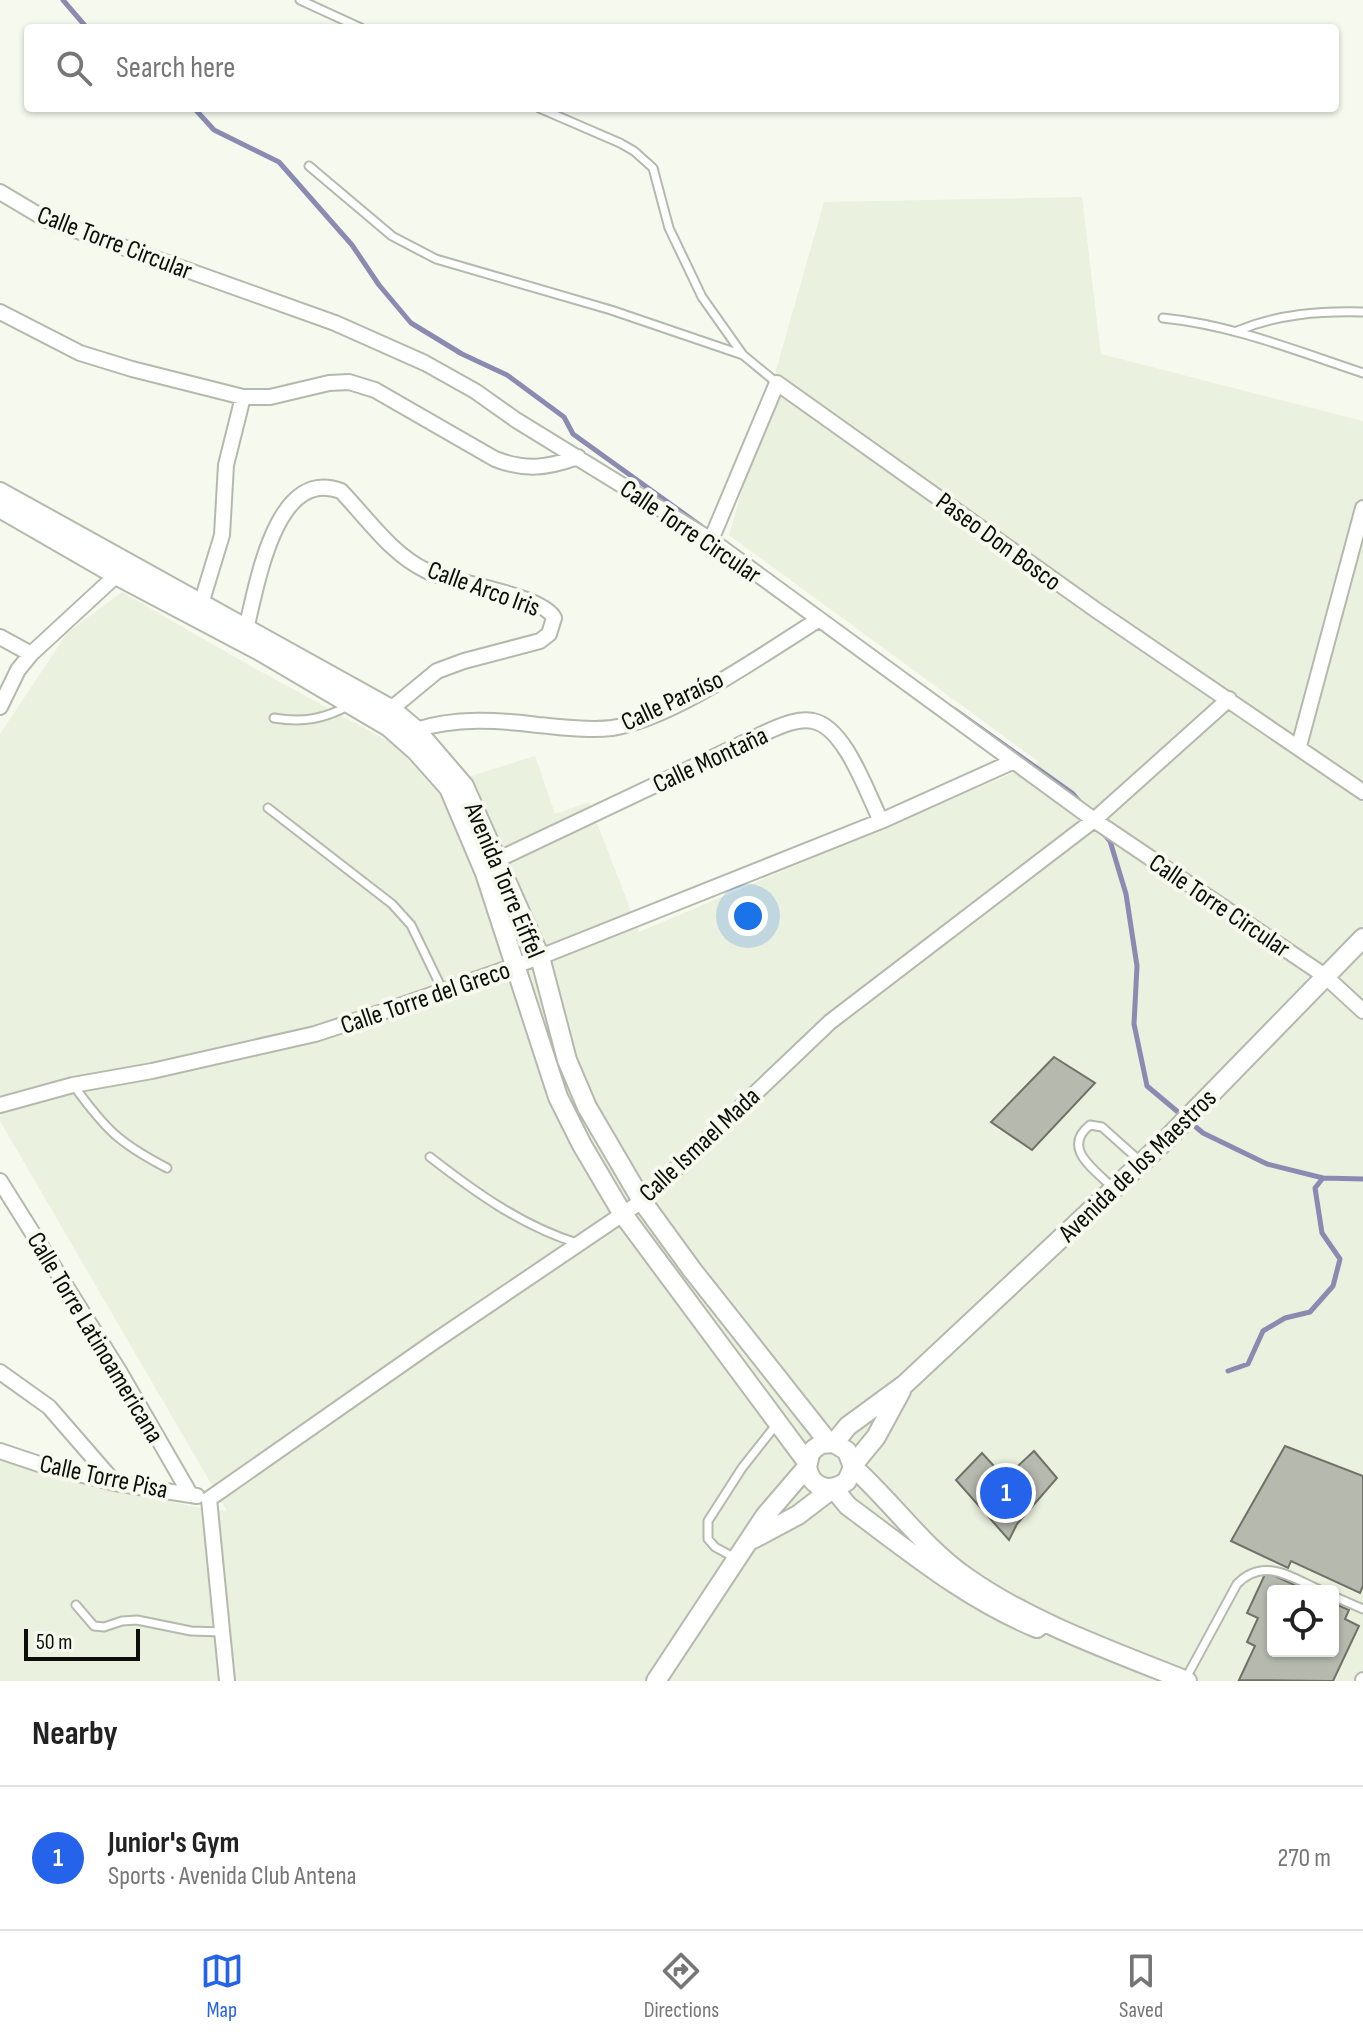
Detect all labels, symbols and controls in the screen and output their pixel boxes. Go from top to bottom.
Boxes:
search box [24,24,1339,112]
icon: search [52,46,96,90]
text: Search here [116,50,235,86]
street label: Calle Torre Circular [33,200,197,287]
street label: Calle Torre Circular [614,474,767,591]
street label: Paseo Don Bosco [930,486,1067,598]
street label: Calle Arco Iris [423,555,544,624]
street label: Calle Paraíso [617,664,729,738]
street label: Calle Montaña [648,720,773,800]
street label: Avenida Torre Eiffel [457,797,550,963]
street label: Calle Torre Circular [1143,848,1296,965]
your location [728,896,768,936]
street label: Calle Torre del Greco [337,955,514,1042]
street label: Calle Ismael Mada [633,1081,767,1209]
street label: Avenida de los Maestros [1052,1083,1223,1250]
street label: Calle Torre Latinoamericana [20,1227,170,1449]
street label: Calle Torre Pisa [37,1449,171,1506]
pin: 1 [980,1463,1032,1523]
map controls [1267,1585,1339,1657]
button: locate [1267,1585,1339,1657]
scale bar [24,1625,140,1661]
text: 50 m [36,1629,72,1656]
text: Nearby [32,1713,118,1754]
text: Junior's Gym [108,1825,239,1861]
text: 1 [53,1843,63,1874]
text: 270 m [1278,1843,1331,1874]
text: Sports · Avenida Club Antena [108,1861,357,1892]
tab: Map [200,1949,244,2024]
tab: Directions [644,1949,719,2024]
tab: Saved [1119,1949,1163,2024]

